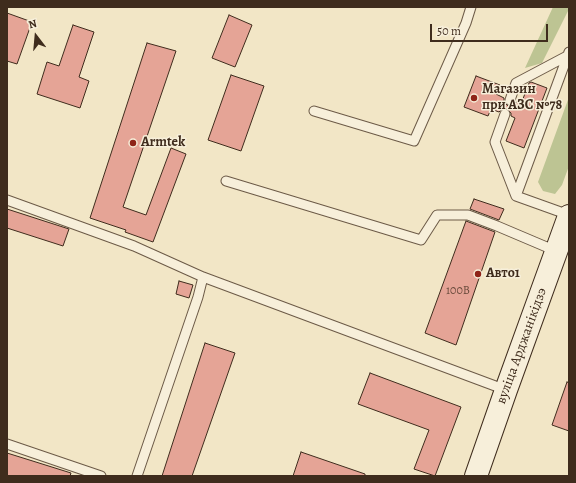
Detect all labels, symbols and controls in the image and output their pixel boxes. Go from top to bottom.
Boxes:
north arrow [16,16,56,56]
text: N [27,16,38,32]
scale bar [432,16,550,42]
text: 50 m [437,23,461,39]
place label: Магазин при АЗС №78 [482,82,562,114]
marker: Магазин при АЗС №78 [469,93,479,103]
place label: Armtek [141,135,185,151]
marker: Armtek [128,138,138,148]
place label: Авто1 [486,266,520,282]
marker: Авто1 [473,269,483,279]
house number: 100В [446,284,470,298]
street label: вуліца Арджанікідзэ [493,286,551,406]

